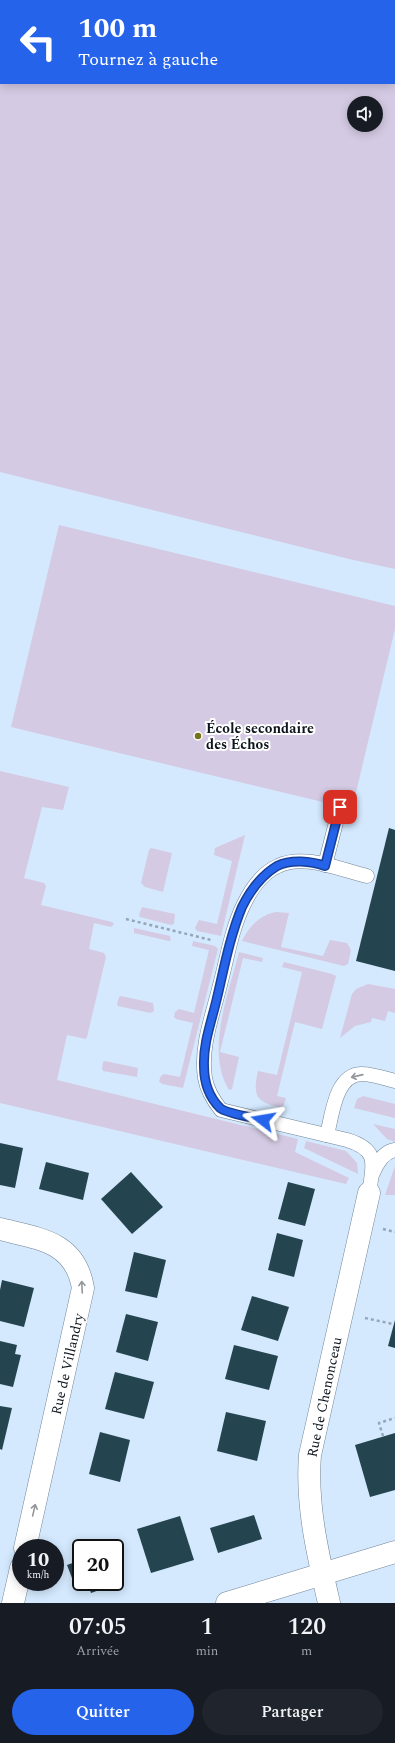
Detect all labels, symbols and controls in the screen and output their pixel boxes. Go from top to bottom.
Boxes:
text: 100 m [78,7,157,50]
icon: left [12,16,64,68]
text: Tournez à gauche [78,46,218,73]
map controls [347,96,383,132]
button: sound [347,96,383,132]
place label: École secondaire des Échos [206,718,314,755]
marker: École secondaire des Échos [193,731,203,741]
pin [323,790,357,824]
icon: arrive [329,796,351,818]
one-way arrow [351,1072,364,1080]
position arrow [242,1099,284,1141]
one-way arrow [78,1281,86,1294]
street label: Rue de Villandry [46,1310,90,1417]
street label: Rue de Chenonceau [301,1335,348,1459]
one-way arrow [31,1504,39,1517]
speed limit sign: 20 [72,1539,124,1591]
text: 10 [27,1545,49,1575]
text: km/h [27,1567,49,1583]
text: 07:05 [69,1609,127,1645]
text: 1 [201,1609,213,1645]
text: 120 [287,1609,326,1645]
text: Arrivée [76,1641,119,1661]
text: min [196,1641,218,1661]
text: m [301,1641,312,1661]
button: Quitter [12,1689,194,1735]
button: Partager [202,1689,383,1735]

